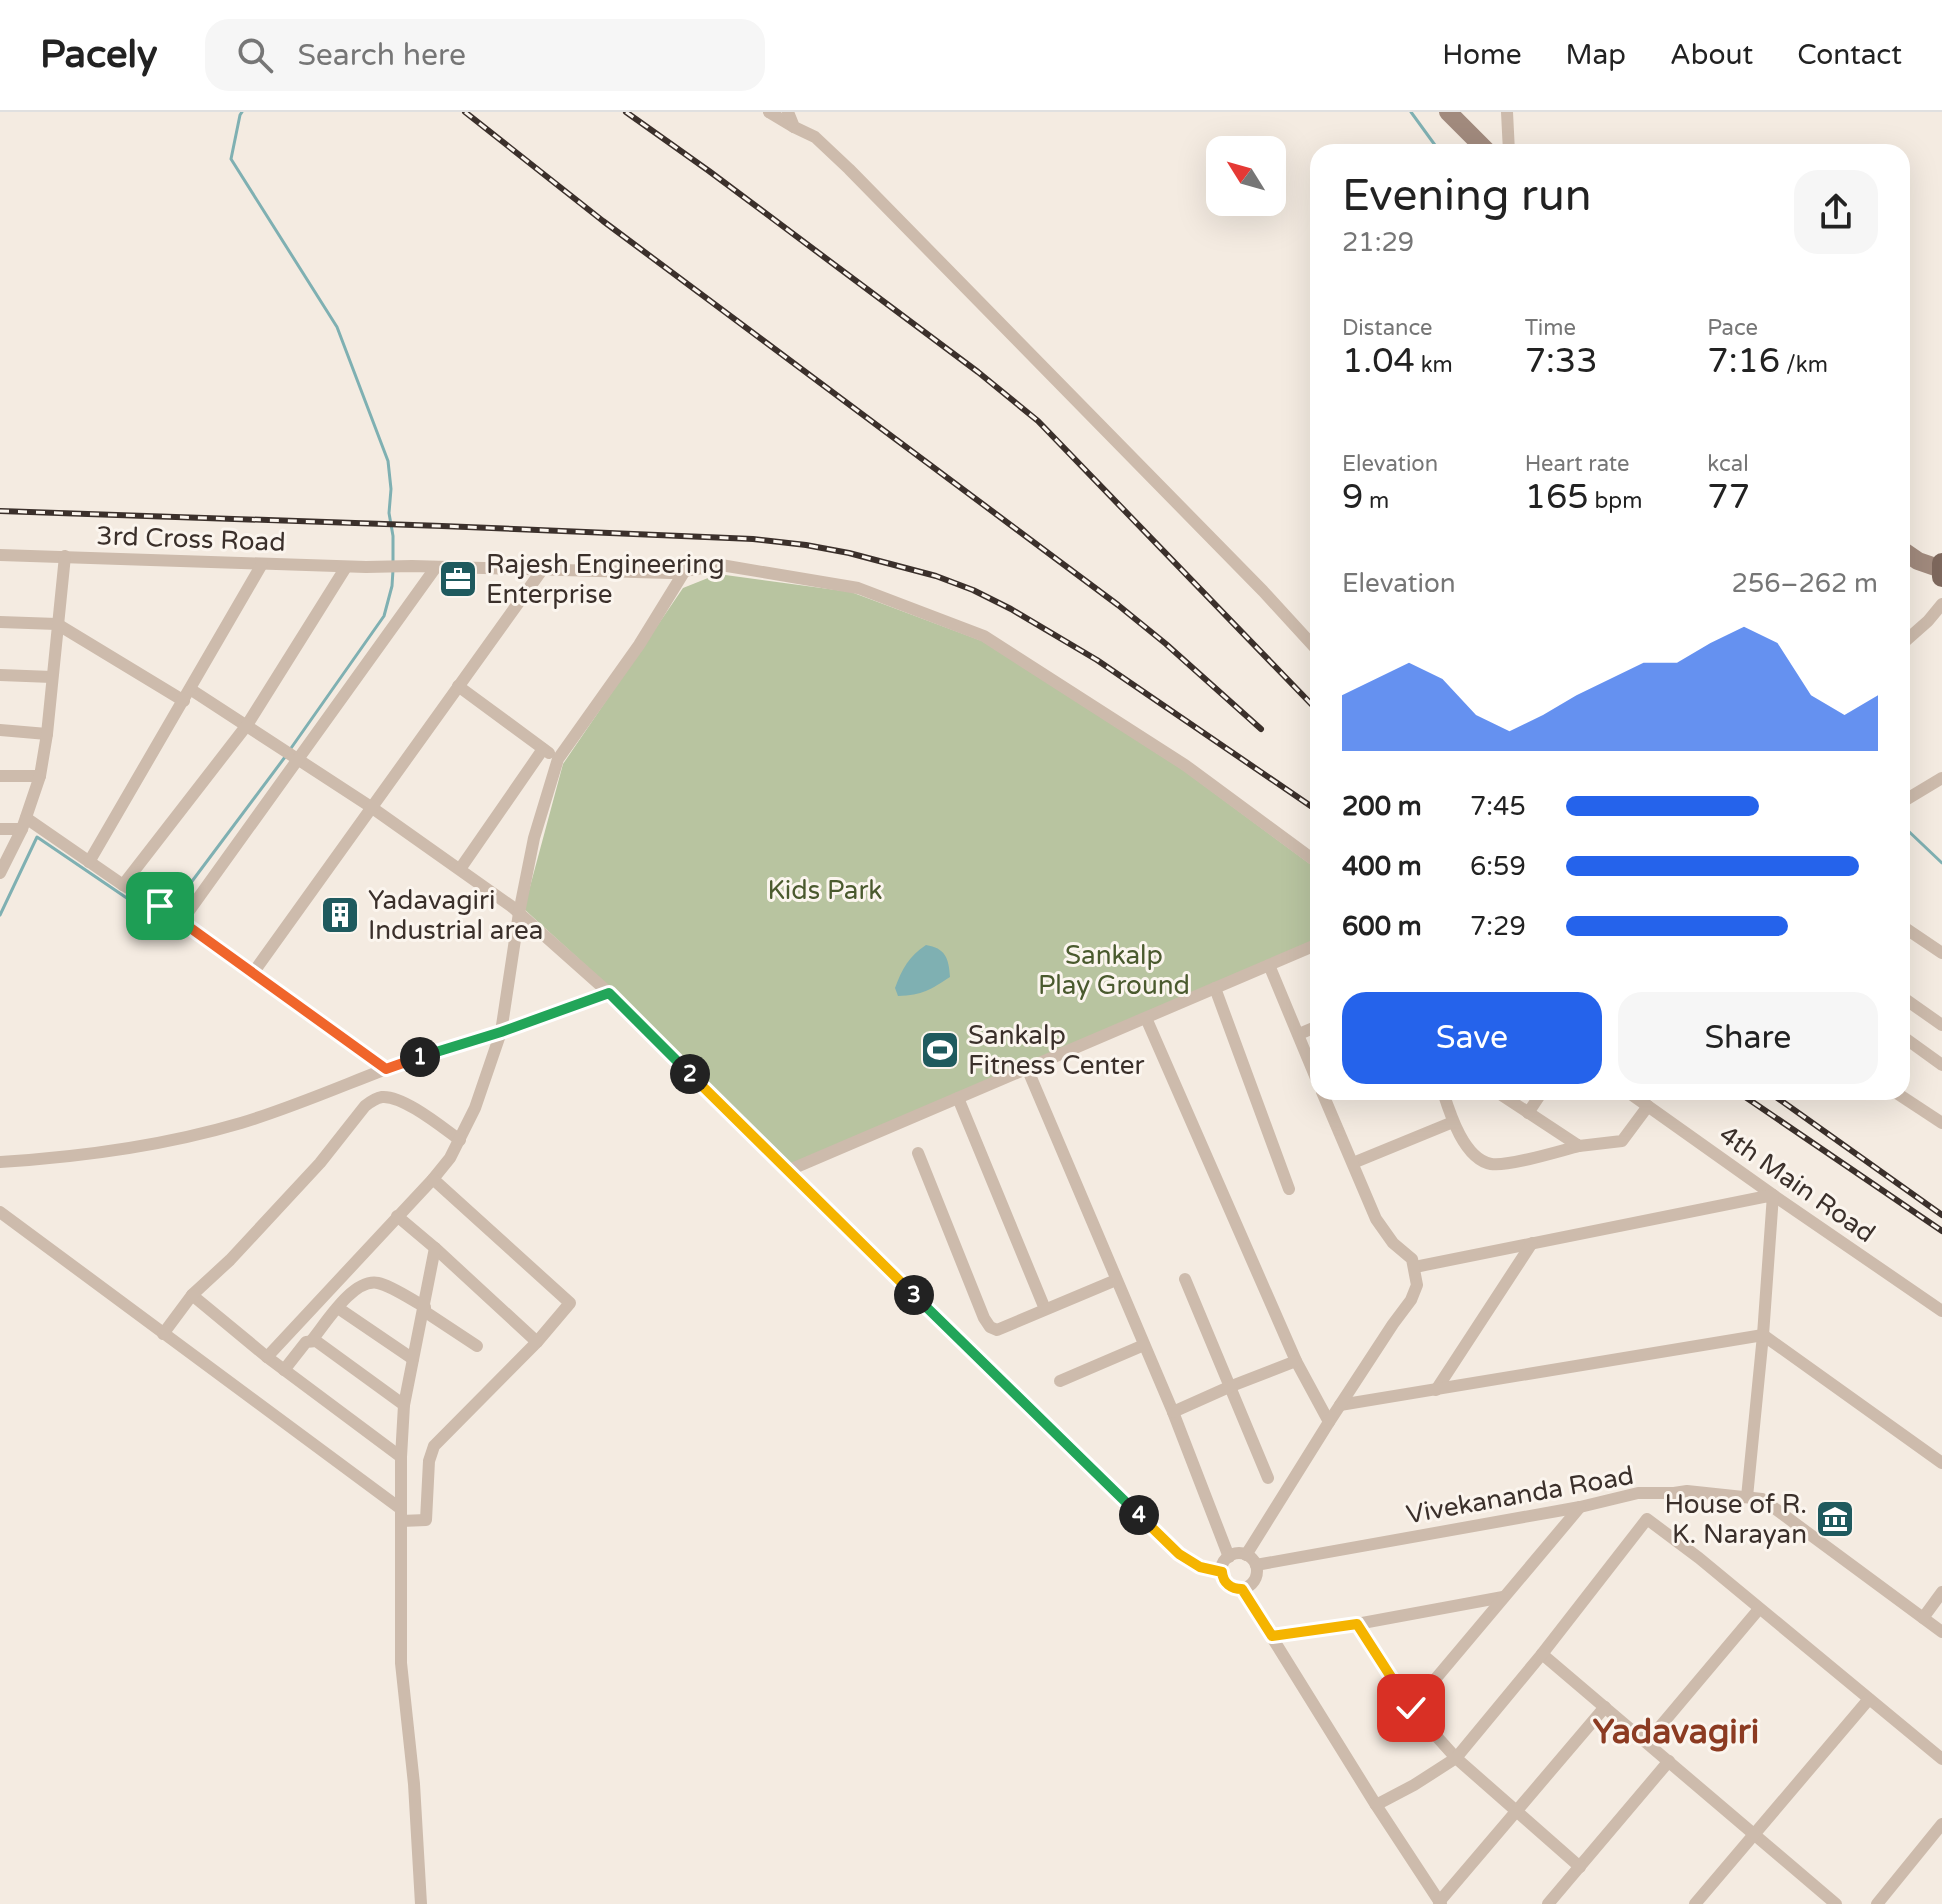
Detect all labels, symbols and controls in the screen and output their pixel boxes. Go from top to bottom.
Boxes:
search box [205,19,765,91]
text: Pacely [40,32,157,78]
icon: search [233,33,277,77]
text: Search here [297,37,466,74]
text: Home [1442,38,1522,72]
text: Map [1566,38,1626,72]
text: About [1670,38,1753,72]
text: Contact [1797,38,1902,72]
north arrow [1206,136,1286,216]
map controls [1206,136,1286,216]
text: Evening run [1342,170,1591,223]
button: share [1794,170,1878,254]
text: 21:29 [1342,227,1414,258]
text: Distance [1342,315,1433,341]
text: Time [1525,315,1576,341]
text: Pace [1707,315,1758,341]
text: 1.04 [1342,341,1415,382]
text: 7:33 [1525,341,1598,382]
text: 7:16 [1707,341,1780,382]
text: km [1415,352,1453,378]
text: /km [1780,352,1828,378]
text: Elevation [1342,451,1438,477]
text: Heart rate [1525,451,1630,477]
text: kcal [1707,451,1749,477]
text: 9 [1342,477,1363,518]
text: 165 [1525,477,1589,518]
text: 77 [1707,477,1750,518]
text: m [1363,488,1389,514]
text: bpm [1589,488,1642,514]
street label: 3rd Cross Road [96,520,286,558]
place label: Rajesh Engineering Enterprise [486,549,725,610]
office icon: Rajesh Engineering Enterprise [437,558,479,600]
text: Elevation [1342,568,1456,599]
text: 256–262 m [1732,568,1878,599]
text: 200 m [1342,791,1422,822]
text: 7:45 [1470,791,1526,822]
text: 400 m [1342,851,1422,882]
text: 6:59 [1470,851,1526,882]
pin [126,872,194,940]
park label: Kids Park [767,875,883,906]
icon: arrive [138,884,182,928]
place label: Yadavagiri Industrial area [368,885,543,946]
building icon: Yadavagiri Industrial area [319,894,361,936]
text: 600 m [1342,911,1422,942]
text: 7:29 [1470,911,1526,942]
park label: Sankalp Play Ground [1038,940,1190,1001]
button: Save [1342,992,1602,1084]
button: Share [1618,992,1878,1084]
place label: Sankalp Fitness Center [968,1020,1145,1081]
sports icon: Sankalp Fitness Center [919,1029,961,1071]
pin: 1 [400,1037,440,1077]
text: 1 [413,1044,427,1070]
pin: 2 [670,1054,710,1094]
text: 2 [683,1061,697,1087]
street label: 4th Main Road [1713,1119,1881,1249]
pin: 3 [894,1275,934,1315]
text: 3 [907,1282,921,1308]
street label: Vivekananda Road [1404,1460,1636,1530]
place label: House of R. K. Narayan [1664,1489,1807,1550]
pin: 4 [1119,1495,1159,1535]
museum icon: House of R. K. Narayan [1814,1498,1856,1540]
text: 4 [1132,1502,1146,1528]
pin [1377,1674,1445,1742]
icon: check [1389,1686,1433,1730]
district label: Yadavagiri [1593,1712,1759,1753]

